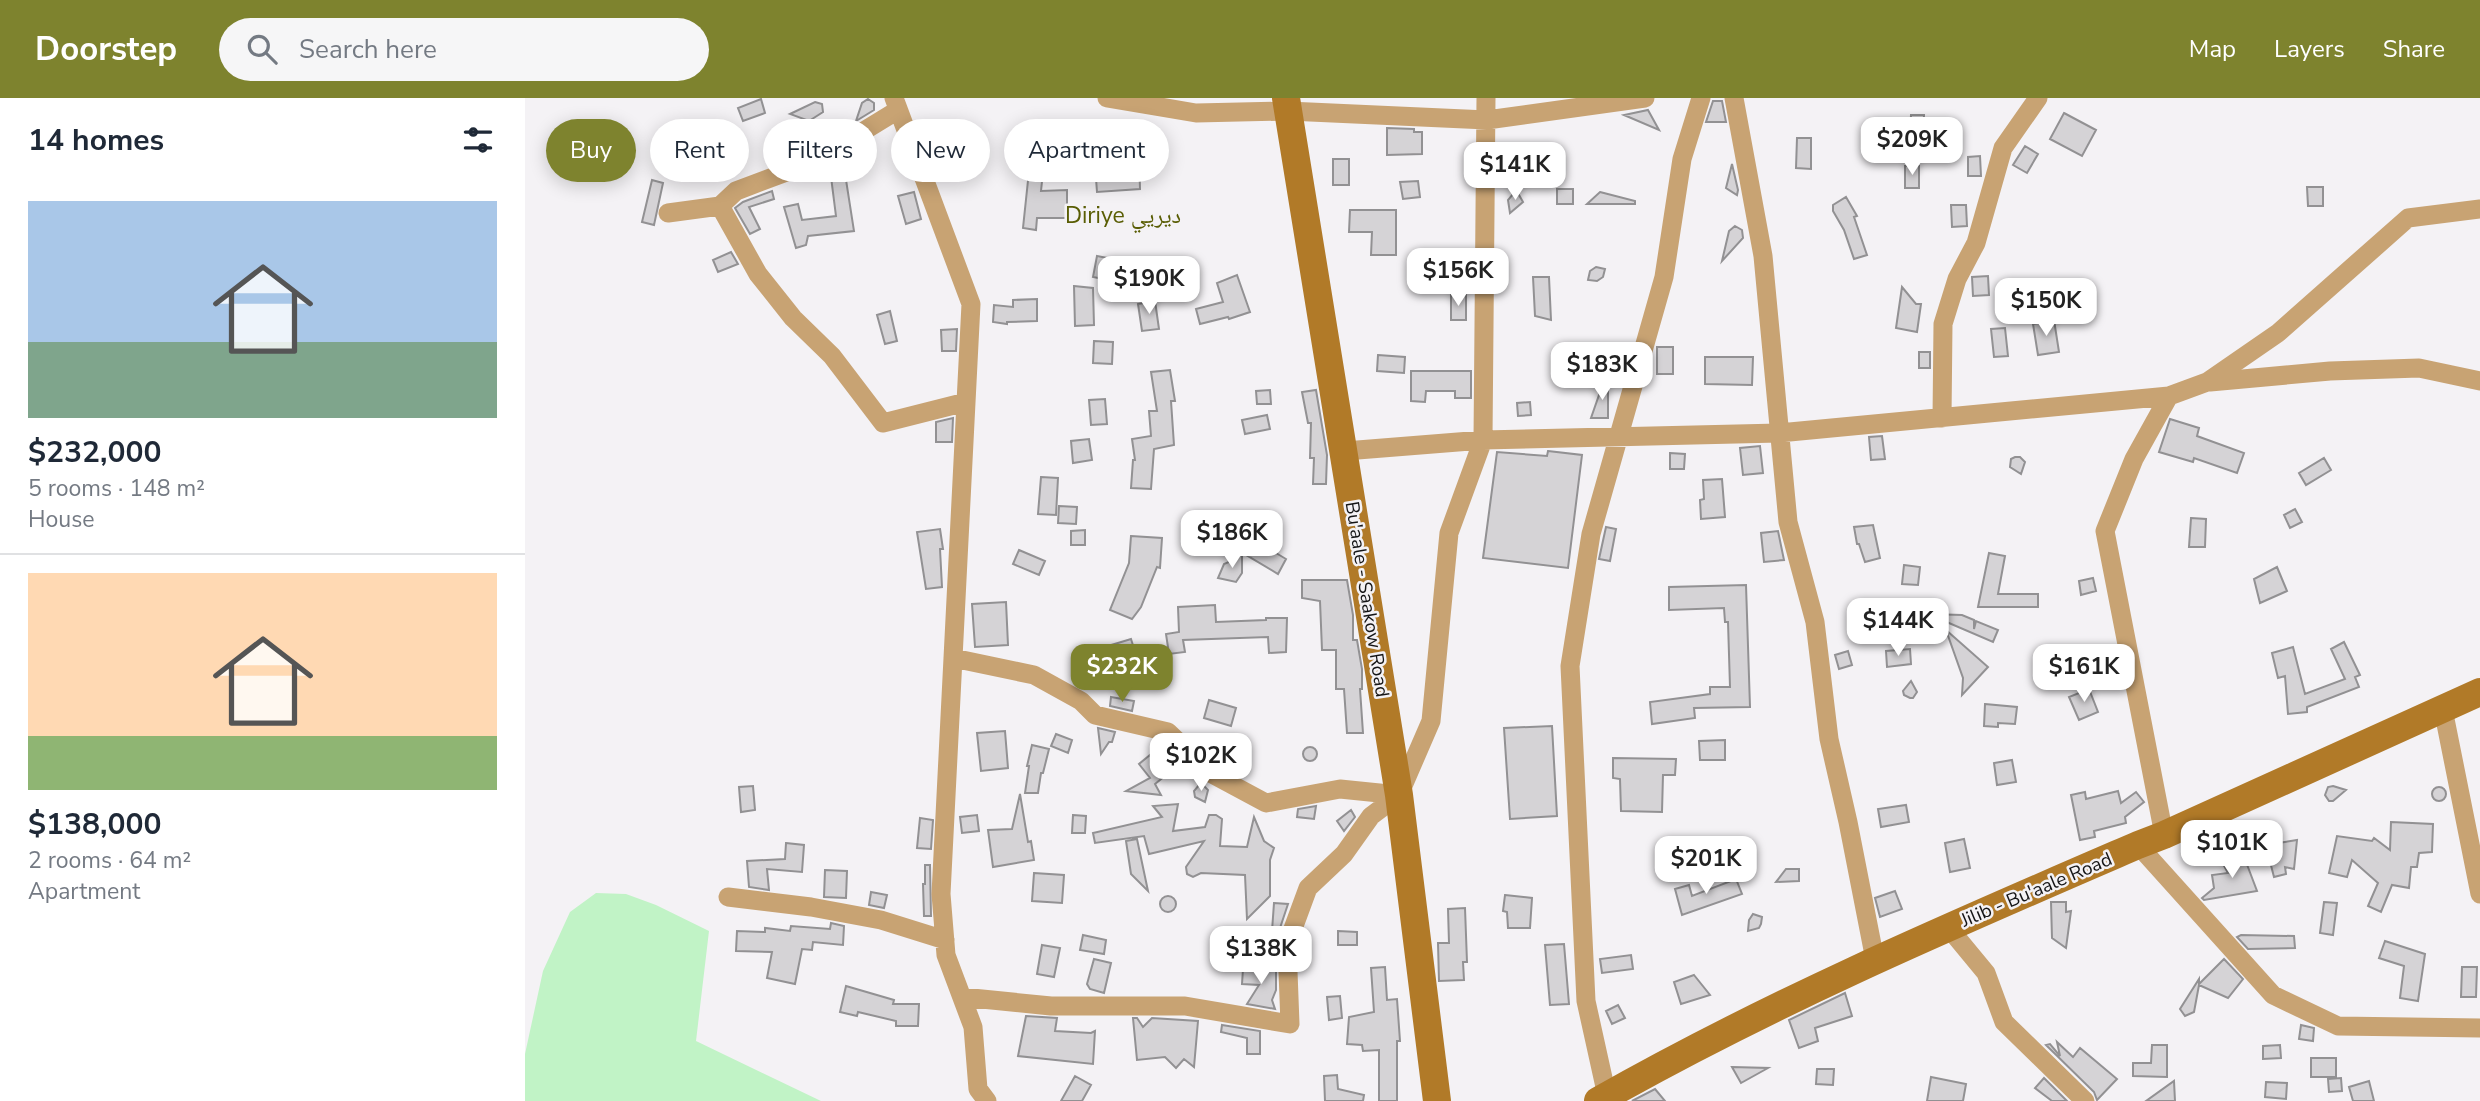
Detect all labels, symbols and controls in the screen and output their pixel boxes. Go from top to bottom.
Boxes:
search box [219,18,709,81]
text: Doorstep [35,27,177,72]
icon: search [243,30,281,68]
text: Search here [299,32,437,67]
text: Map [2189,33,2236,65]
text: Layers [2274,33,2345,65]
text: Share [2383,33,2445,65]
pin: $209K [1863,118,1961,177]
chip: Buy [546,119,636,182]
chip: Rent [650,119,749,182]
chip: Filters [763,119,877,182]
chip: New [891,119,990,182]
chip: Apartment [1004,119,1169,182]
text: 14 homes [28,120,164,161]
icon: filters [459,121,497,159]
text: $209K [1877,124,1947,155]
pin: $141K [1466,142,1564,202]
text: $141K [1480,149,1550,180]
district label: Diriye ديريي [1065,200,1181,234]
icon: home [200,246,326,372]
pin: $156K [1409,248,1507,308]
text: $156K [1423,255,1493,286]
pin: $190K [1100,256,1198,316]
text: $190K [1114,263,1184,294]
pin: $150K [1997,278,2095,338]
text: $150K [2011,285,2081,316]
pin: $183K [1553,342,1651,402]
text: $183K [1567,349,1637,380]
text: $232,000 [28,432,161,473]
text: 5 rooms · 148 m² [28,473,205,504]
street label: Bu'aale - Saakow Road [1339,499,1395,699]
text: House [28,504,95,535]
pin: $186K [1183,510,1281,570]
text: $186K [1197,517,1267,548]
pin: $144K [1849,598,1947,658]
text: $144K [1863,605,1933,636]
icon: home [200,618,326,744]
pin: $232K [1073,644,1171,704]
pin: $161K [2035,644,2133,704]
text: $232K [1087,651,1157,682]
text: $161K [2049,651,2119,682]
pin: $102K [1152,734,1250,793]
text: $102K [1166,740,1236,771]
text: $138,000 [28,804,161,845]
pin: $101K [2183,820,2281,880]
text: $101K [2197,827,2267,858]
pin: $201K [1657,836,1755,896]
text: $201K [1671,843,1741,874]
text: 2 rooms · 64 m² [28,845,191,876]
street label: Jilib - Bu'aale Road [1956,846,2116,934]
text: Apartment [28,876,140,907]
pin: $138K [1212,926,1310,986]
text: $138K [1226,933,1296,964]

